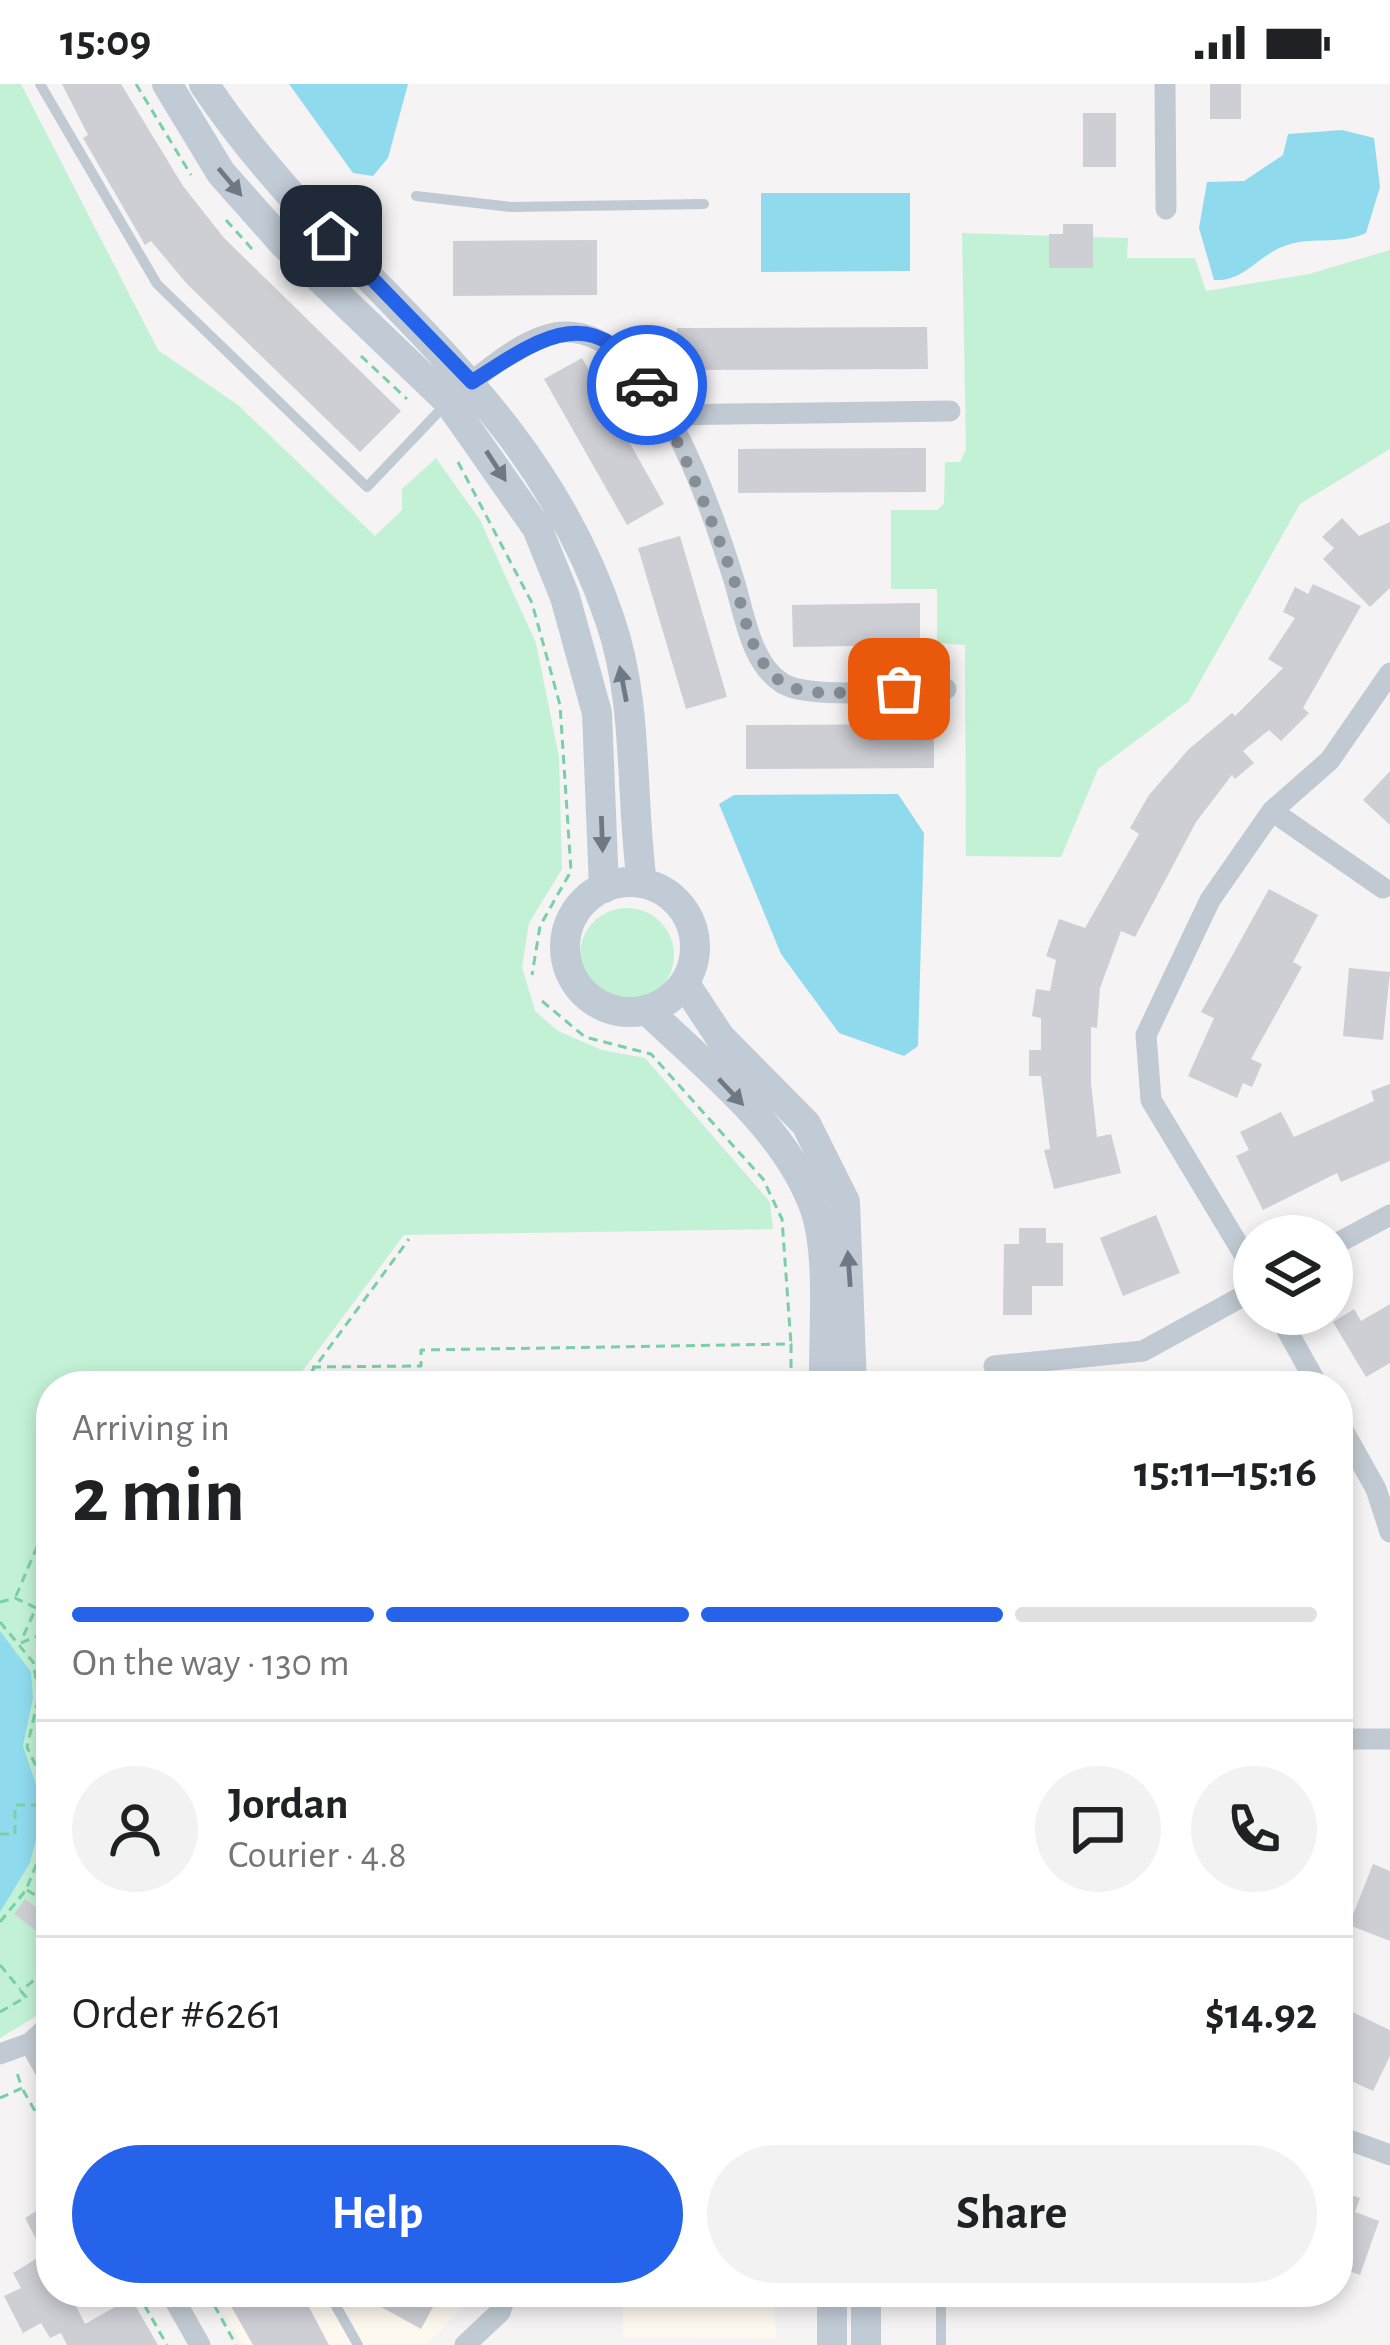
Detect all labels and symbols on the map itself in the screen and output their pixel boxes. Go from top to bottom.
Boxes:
one-way arrow [216,167,242,197]
pin [280,185,382,287]
courier [587,325,707,445]
one-way arrow [484,449,506,482]
pin [848,638,950,740]
one-way arrow [613,664,632,702]
one-way arrow [592,815,611,853]
one-way arrow [717,1077,744,1106]
one-way arrow [839,1249,858,1287]

